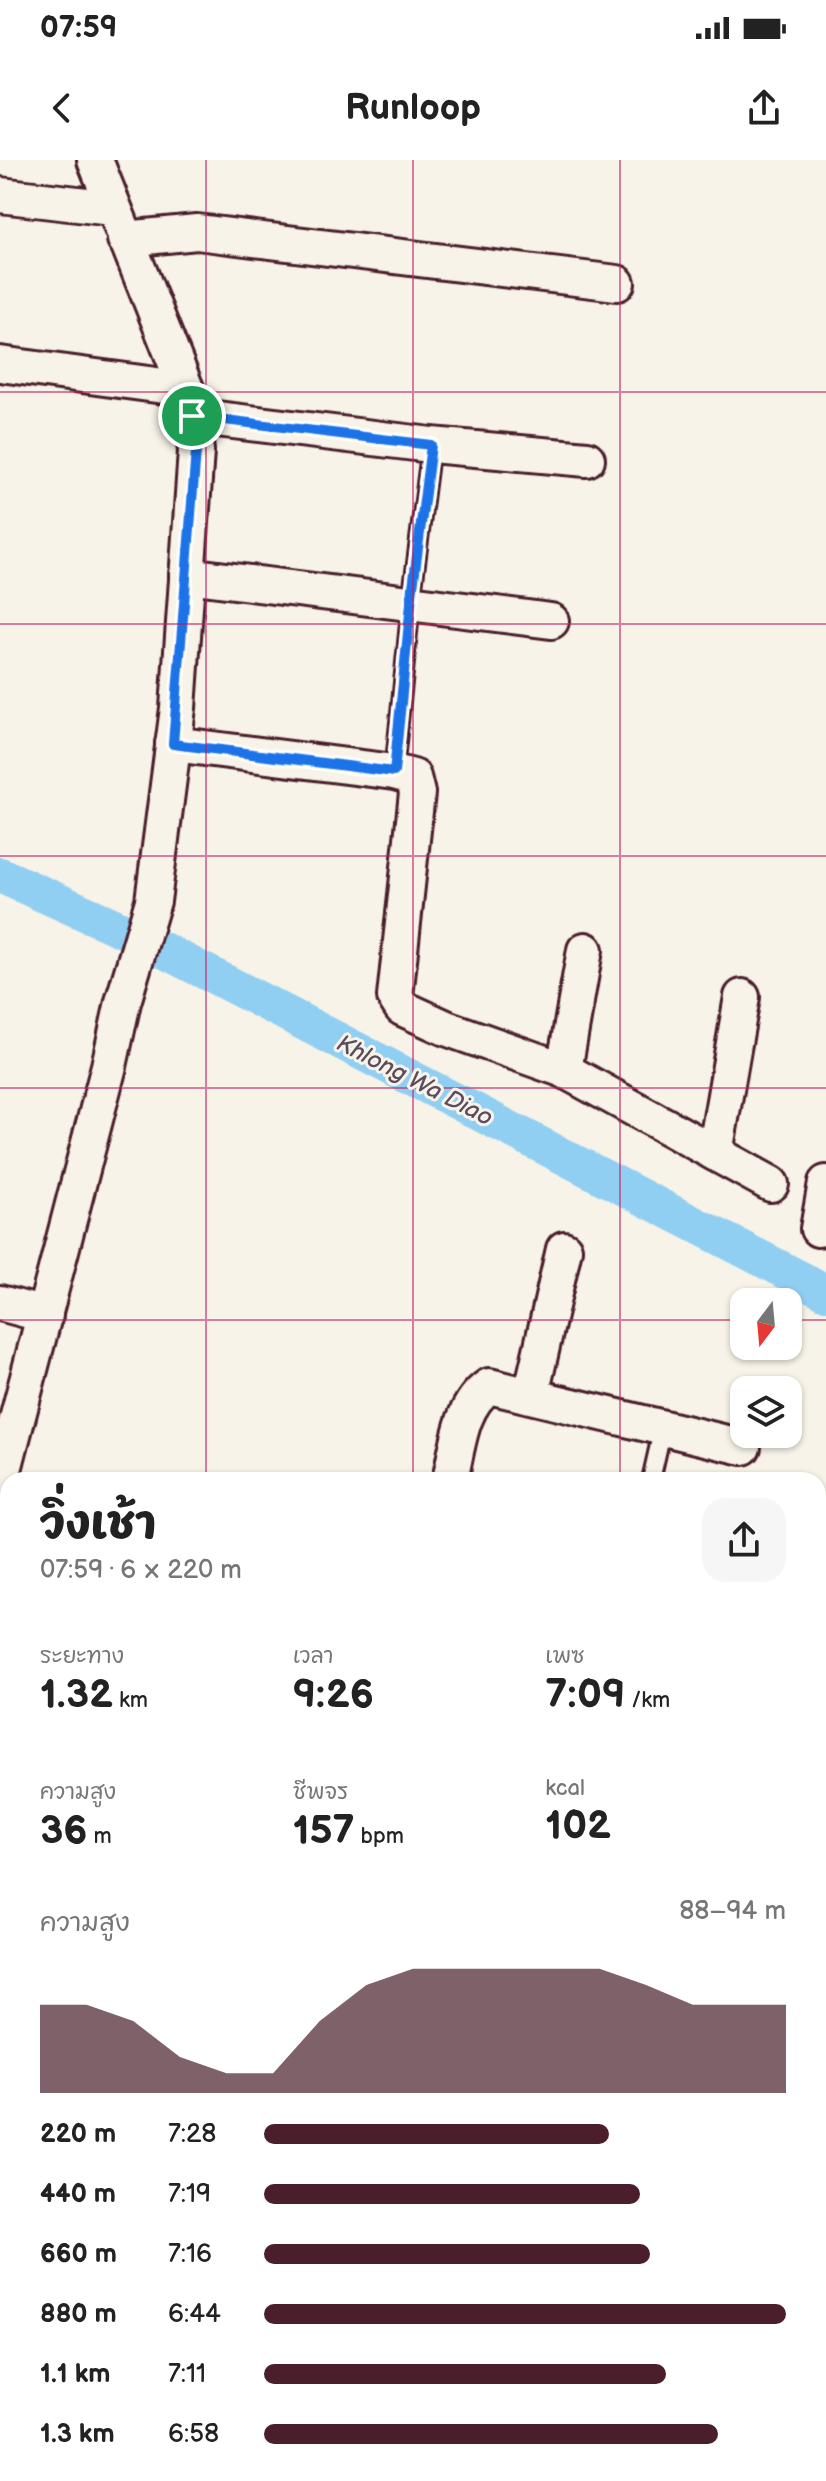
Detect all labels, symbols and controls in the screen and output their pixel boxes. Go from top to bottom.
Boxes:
text: 07:59 [40,10,117,46]
icon: back [40,86,84,130]
icon: share [742,86,786,130]
text: Runloop [345,87,481,130]
pin [158,382,226,450]
icon: arrive [170,394,214,438]
water label: Khlong Wa Diao [332,1029,498,1132]
north arrow [730,1288,802,1360]
map controls [730,1288,802,1448]
button: layers [730,1376,802,1448]
text: วิ่งเช้า [40,1498,156,1551]
button: share [702,1498,786,1582]
text: 07:59 · 6 × 220 m [40,1555,242,1586]
text: ระยะทาง [40,1643,124,1670]
text: เวลา [293,1643,333,1670]
text: เพซ [545,1643,585,1670]
text: 1.32 [40,1671,113,1719]
text: 9:26 [293,1671,374,1719]
text: 7:09 [545,1671,625,1719]
text: km [113,1687,148,1714]
text: /km [625,1687,670,1714]
text: kcal [545,1775,585,1802]
text: ความสูง [40,1779,116,1806]
text: ชีพจร [293,1779,348,1806]
text: 102 [545,1802,611,1850]
text: 36 [40,1807,88,1855]
text: 157 [293,1807,355,1855]
text: m [88,1823,112,1850]
text: bpm [355,1823,404,1850]
text: 88–94 m [679,1896,786,1927]
text: ความสูง [40,1908,130,1939]
text: 220 m [40,2119,116,2150]
text: 7:28 [168,2119,217,2150]
text: 440 m [40,2179,116,2210]
text: 7:19 [168,2179,211,2210]
text: 660 m [40,2239,117,2270]
text: 7:16 [168,2239,212,2270]
text: 880 m [40,2299,117,2330]
text: 6:44 [168,2299,221,2330]
text: 1.1 km [40,2359,110,2390]
text: 7:11 [168,2359,206,2390]
text: 1.3 km [40,2419,115,2450]
text: 6:58 [168,2419,219,2450]

